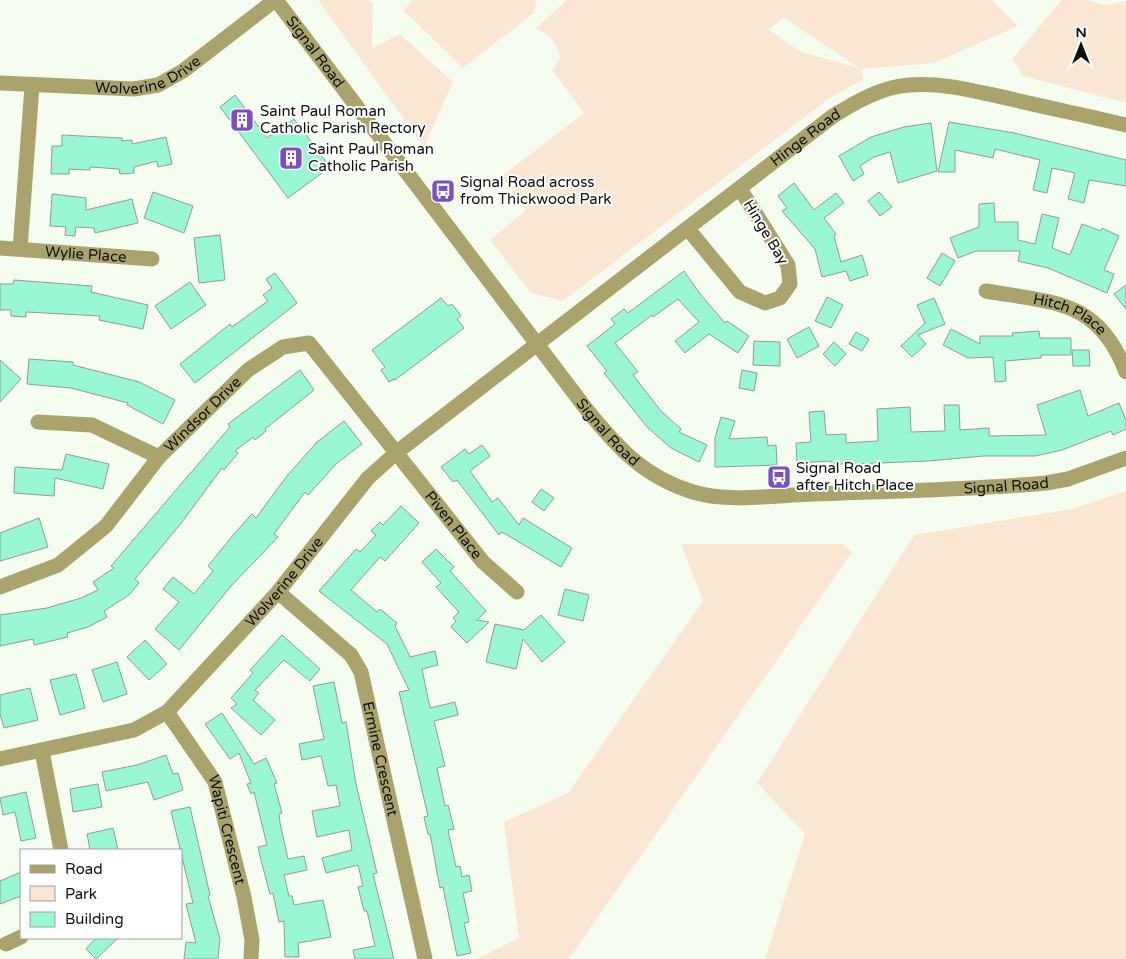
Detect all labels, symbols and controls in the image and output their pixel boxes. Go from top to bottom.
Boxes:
street label: Signal Road [282,12,348,91]
north arrow [1056,20,1106,70]
text: N [1075,24,1087,41]
street label: Wolverine Drive [95,52,204,99]
place label: Saint Paul Roman Catholic Parish Rectory [260,102,426,137]
street label: Hinge Road [767,105,844,170]
building icon: Saint Paul Roman Catholic Parish Rectory [229,107,255,133]
place label: Saint Paul Roman Catholic Parish [308,140,434,175]
building icon: Saint Paul Roman Catholic Parish [278,145,304,171]
place label: Signal Road across from Thickwood Park [460,173,612,208]
bus stop icon: Signal Road across from Thickwood Park [430,178,456,204]
street label: Hinge Bay [740,196,792,268]
street label: Wylie Place [44,242,127,266]
street label: Hitch Place [1032,290,1111,339]
street label: Windsor Drive [161,373,245,456]
street label: Signal Road [572,395,643,470]
place label: Signal Road after Hitch Place [796,459,914,494]
bus stop icon: Signal Road after Hitch Place [766,464,792,490]
street label: Signal Road [963,474,1050,498]
street label: Piven Place [421,487,486,563]
street label: Wolverine Drive [241,533,327,630]
street label: Ermine Crescent [359,700,402,818]
street label: Wapiti Crescent [205,773,250,887]
legend [20,849,182,939]
text: Road [65,860,103,878]
text: Park [65,885,97,903]
text: Building [65,910,124,928]

